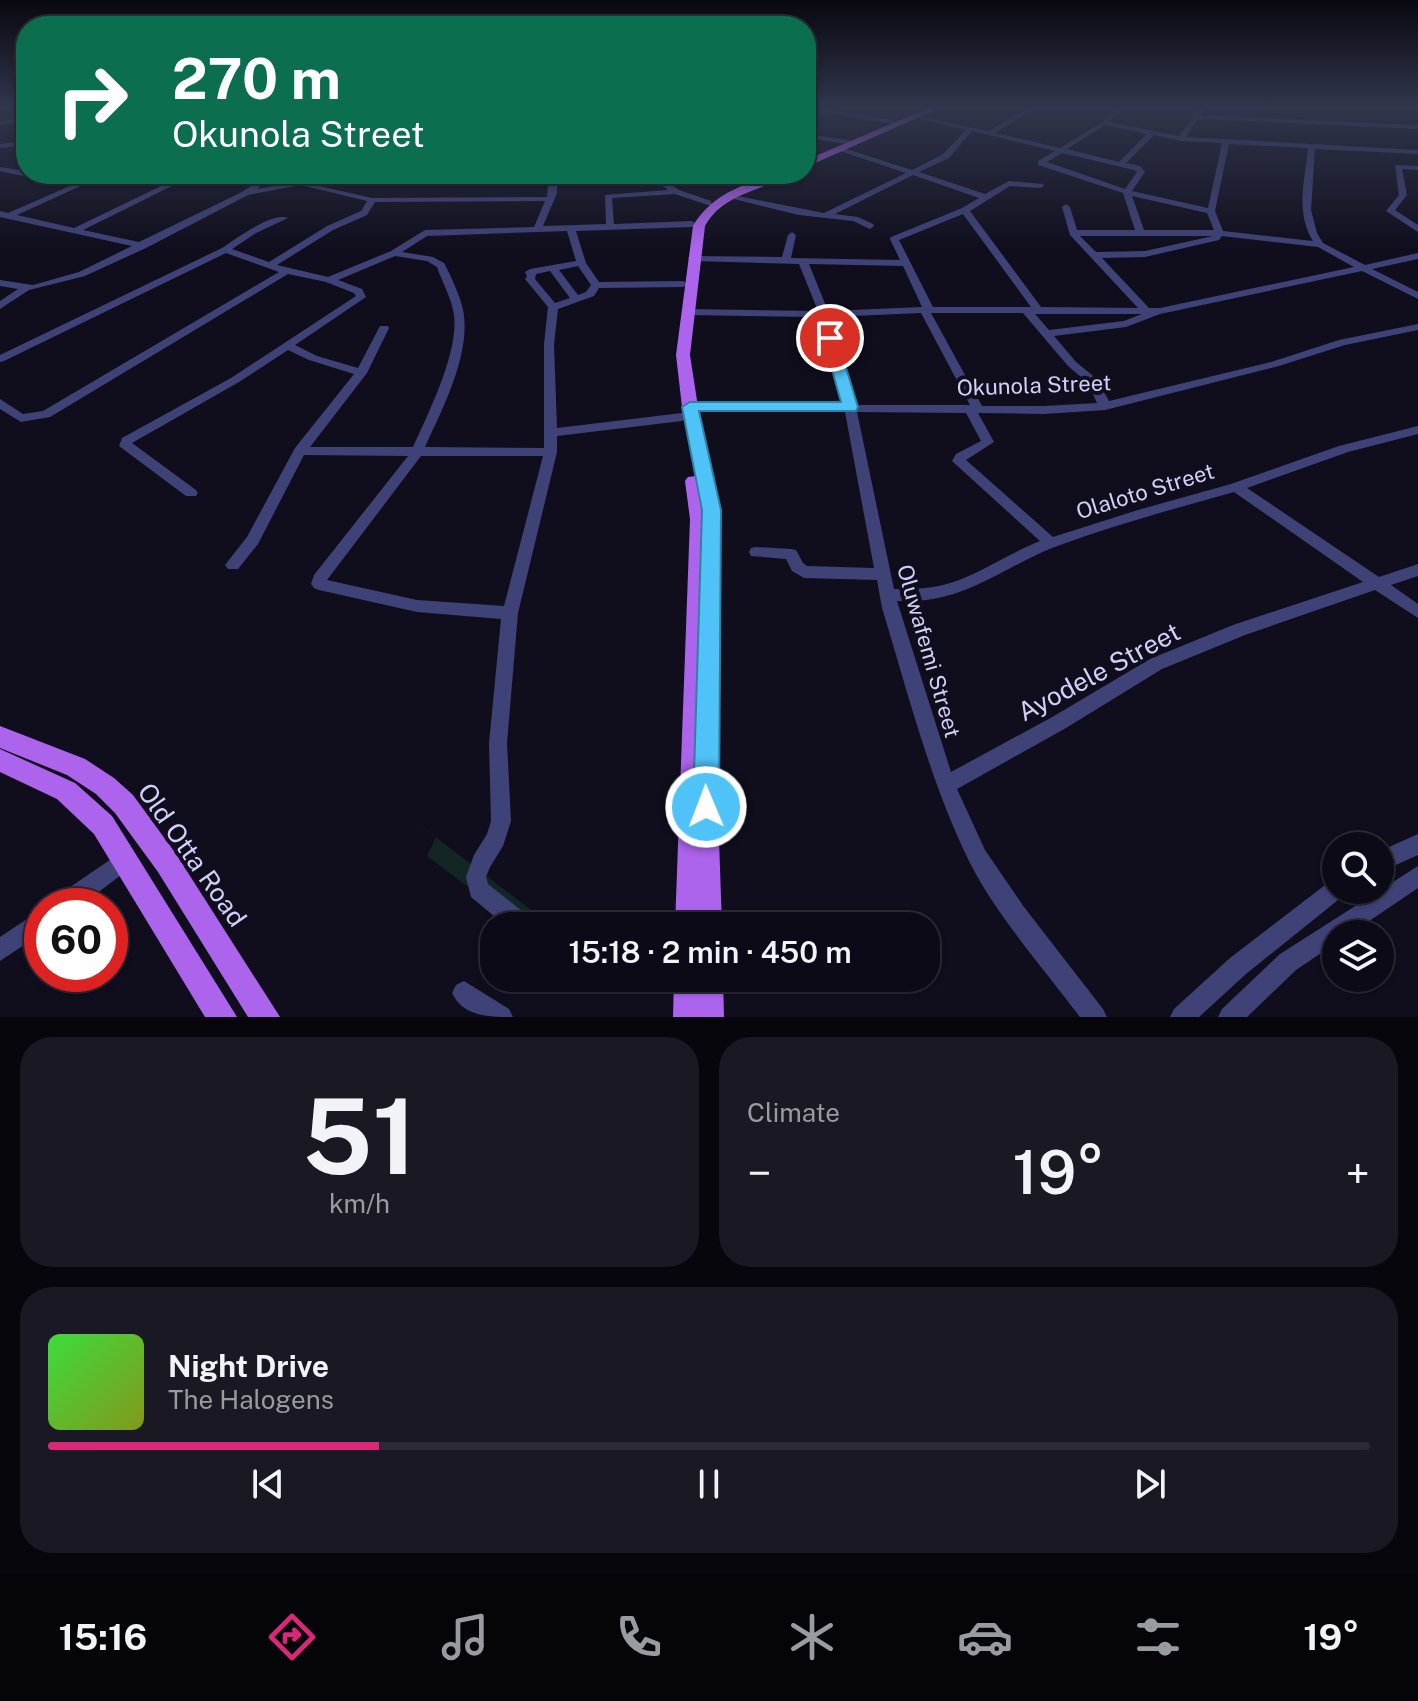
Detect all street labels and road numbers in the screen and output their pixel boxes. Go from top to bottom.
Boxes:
street label: Okunola Street [956,369,1112,401]
street label: Olaloto Street [1073,458,1217,524]
street label: Oluwafemi Street [892,561,966,741]
street label: Ayodele Street [1012,616,1185,727]
street label: Old Otta Road [132,777,253,932]

